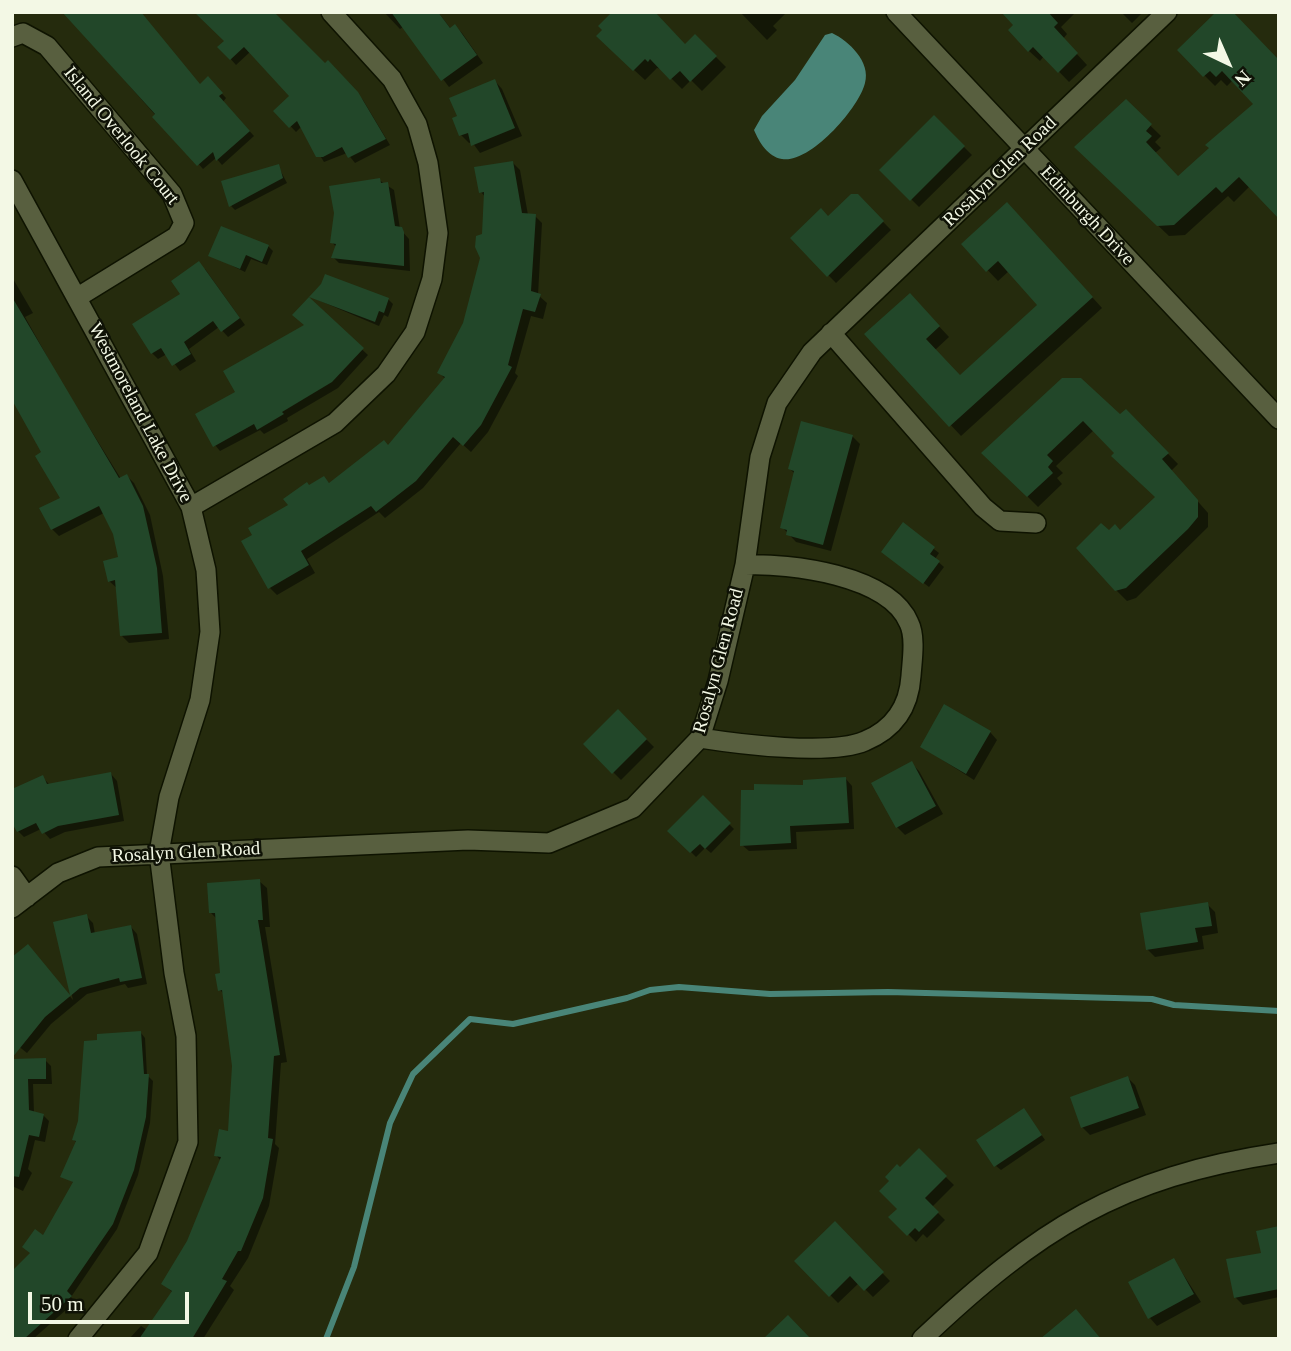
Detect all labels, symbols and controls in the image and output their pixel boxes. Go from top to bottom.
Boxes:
north arrow [1193,28,1263,98]
street label: Island Overlook Court [58,62,184,210]
text: N [1231,66,1255,91]
street label: Rosalyn Glen Road [939,112,1061,232]
street label: Edinburgh Drive [1035,161,1139,271]
street label: Westmoreland Lake Drive [83,319,197,507]
street label: Rosalyn Glen Road [689,586,749,736]
street label: Rosalyn Glen Road [111,838,261,868]
scale bar [32,1278,192,1322]
text: 50 m [41,1292,84,1316]

